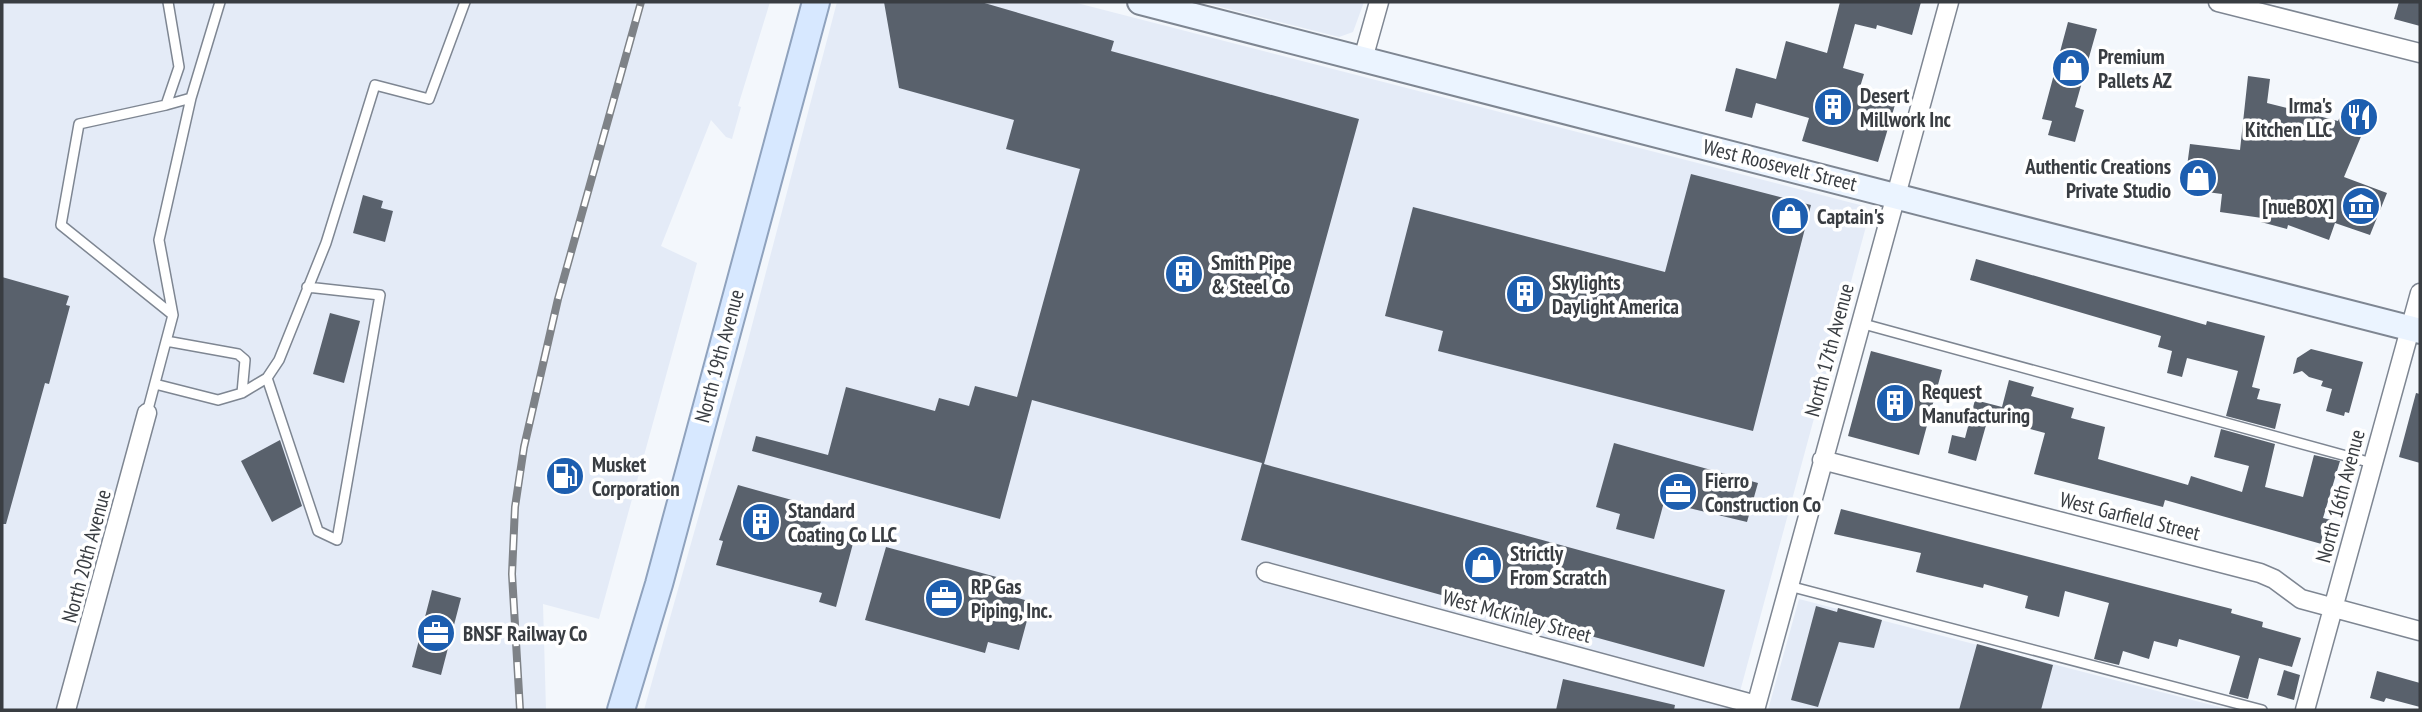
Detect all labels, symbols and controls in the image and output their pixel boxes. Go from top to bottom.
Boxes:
place label: Premium Pallets AZ [2098,43,2172,94]
shop icon: Premium Pallets AZ [2050,47,2092,89]
place label: Desert Millwork Inc [1860,82,1952,133]
building icon: Desert Millwork Inc [1812,86,1854,128]
place label: Irma's Kitchen LLC [2245,92,2332,143]
restaurant icon: Irma's Kitchen LLC [2338,96,2380,138]
street label: West Roosevelt Street [1700,133,1860,197]
place label: Authentic Creations Private Studio [2024,153,2171,204]
shop icon: Authentic Creations Private Studio [2177,157,2219,199]
museum icon: [nueBOX] [2340,185,2382,227]
place label: [nueBOX] [2262,193,2334,220]
shop icon: Captain's [1769,195,1811,237]
place label: Captain's [1817,203,1884,230]
place label: Smith Pipe & Steel Co [1211,249,1292,300]
building icon: Smith Pipe & Steel Co [1163,253,1205,295]
place label: Skylights Daylight America [1552,269,1679,320]
building icon: Skylights Daylight America [1504,273,1546,315]
street label: North 17th Avenue [1798,280,1860,420]
street label: North 19th Avenue [688,286,750,426]
place label: Request Manufacturing [1922,378,2030,429]
building icon: Request Manufacturing [1874,382,1916,424]
street label: North 16th Avenue [2309,426,2371,566]
place label: Musket Corporation [592,451,680,502]
fuel station icon: Musket Corporation [544,455,586,497]
place label: Fierro Construction Co [1705,467,1821,518]
office icon: Fierro Construction Co [1657,471,1699,513]
street label: North 20th Avenue [55,486,117,626]
street label: West Garfield Street [2057,486,2203,547]
place label: Standard Coating Co LLC [788,497,897,548]
building icon: Standard Coating Co LLC [740,501,782,543]
place label: Strictly From Scratch [1510,540,1607,591]
shop icon: Strictly From Scratch [1462,544,1504,586]
place label: RP Gas Piping, Inc. [971,573,1052,624]
office icon: RP Gas Piping, Inc. [923,577,965,619]
street label: West McKinley Street [1440,583,1594,649]
office icon: BNSF Railway Co [415,612,457,654]
place label: BNSF Railway Co [463,620,587,647]

